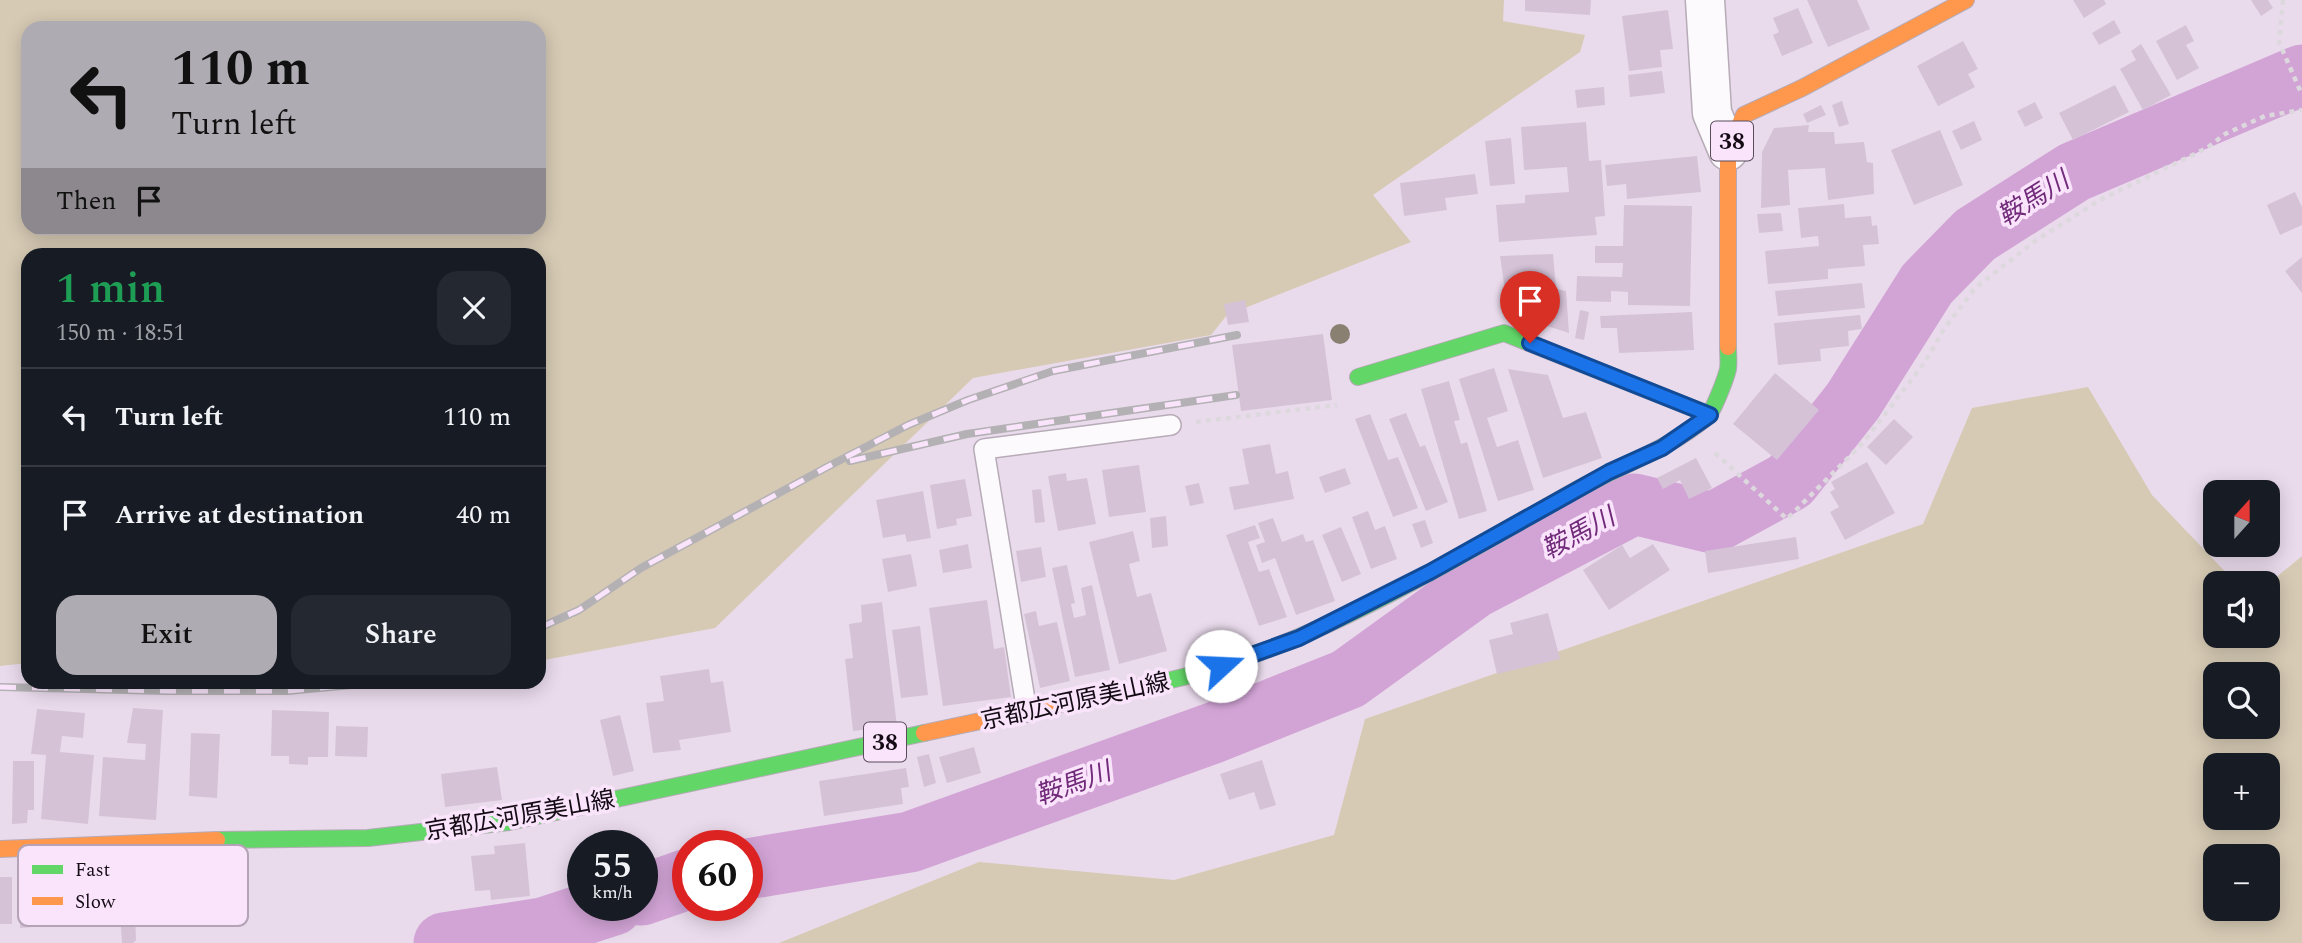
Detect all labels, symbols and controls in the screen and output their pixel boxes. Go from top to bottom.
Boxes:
text: 110 m [171,32,310,107]
icon: left [56,49,147,140]
text: Turn left [171,100,297,149]
road number: 38 [1711,122,1753,160]
water label: 鞍馬川 [1990,160,2080,236]
text: Then [56,181,116,221]
icon: arrive [130,182,168,220]
text: 1 min [56,258,165,321]
button: close [437,271,511,345]
pin [1500,271,1560,343]
icon: arrive [1511,282,1549,320]
text: 150 m · 18:51 [56,316,185,351]
text: Turn left [115,397,223,437]
text: 110 m [443,397,511,437]
icon: left [56,398,94,436]
north arrow [2203,480,2280,556]
map controls [2203,480,2280,921]
text: Arrive at destination [115,495,364,535]
text: 40 m [456,495,511,535]
icon: arrive [56,496,94,534]
water label: 鞍馬川 [1535,497,1625,570]
button: sound [2203,571,2280,648]
button: Exit [56,595,277,675]
button: Share [291,595,511,675]
position arrow [1184,629,1258,703]
button: search [2203,662,2280,739]
street label: 京都広河原美山線 [978,664,1173,740]
road number: 38 [864,722,906,762]
water label: 鞍馬川 [1030,751,1120,816]
button: + [2203,753,2280,830]
street label: 京都広河原美山線 [423,782,618,850]
speed limit sign: 60 [672,830,763,921]
text: 55 [593,840,632,893]
button: − [2203,844,2280,921]
legend [18,845,248,926]
text: Fast [75,856,111,885]
text: km/h [592,879,633,906]
text: Slow [75,888,116,917]

